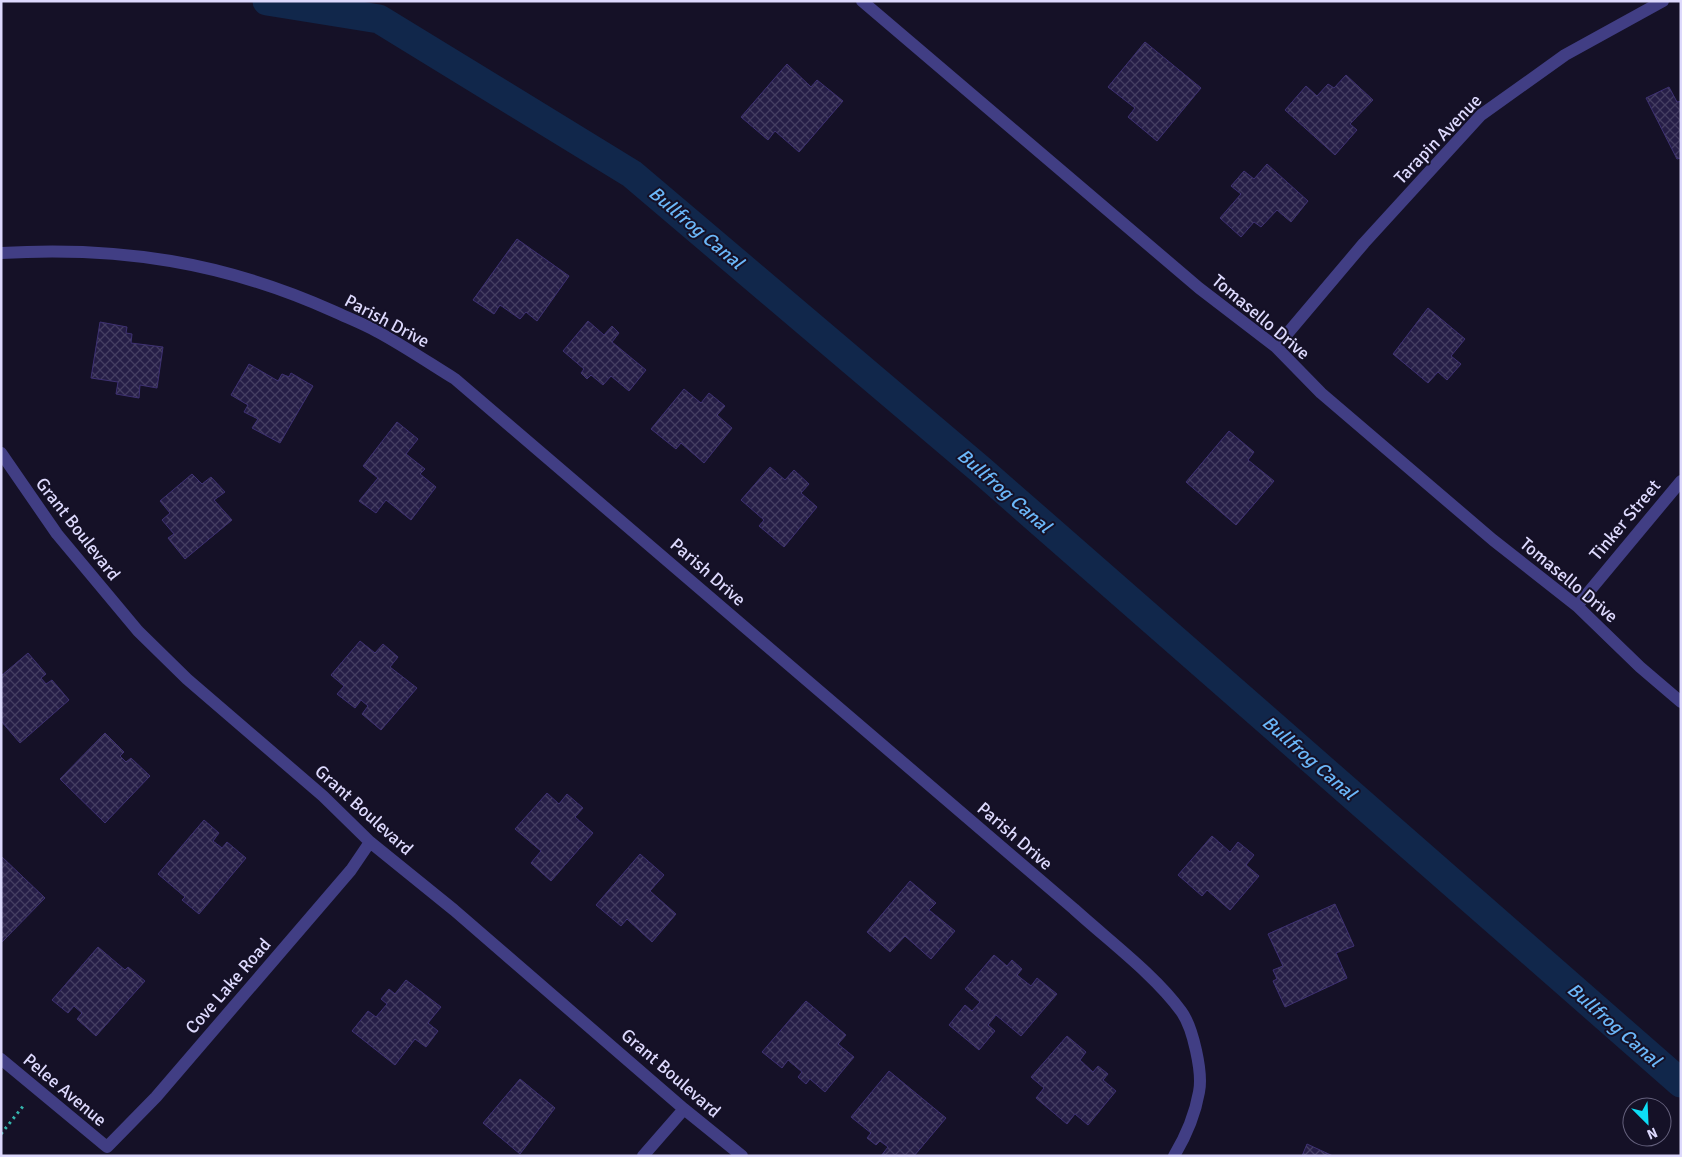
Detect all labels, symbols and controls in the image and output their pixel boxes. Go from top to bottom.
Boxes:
street label: Tarapin Avenue [1390,89,1486,189]
water label: Bullfrog Canal [644,181,749,276]
street label: Tomasello Drive [1208,270,1314,364]
street label: Parish Drive [341,290,433,352]
water label: Bullfrog Canal [952,444,1057,539]
street label: Grant Boulevard [31,473,125,585]
street label: Tinker Street [1585,475,1665,565]
street label: Parish Drive [666,533,750,611]
street label: Tomasello Drive [1516,533,1622,627]
water label: Bullfrog Canal [1257,711,1362,806]
street label: Grant Boulevard [310,760,418,860]
street label: Parish Drive [973,797,1057,875]
street label: Cove Lake Road [181,934,275,1038]
water label: Bullfrog Canal [1562,978,1667,1073]
street label: Grant Boulevard [617,1024,725,1122]
street label: Pelee Avenue [19,1049,111,1131]
north arrow [1622,1097,1672,1147]
text: N [1644,1124,1660,1143]

